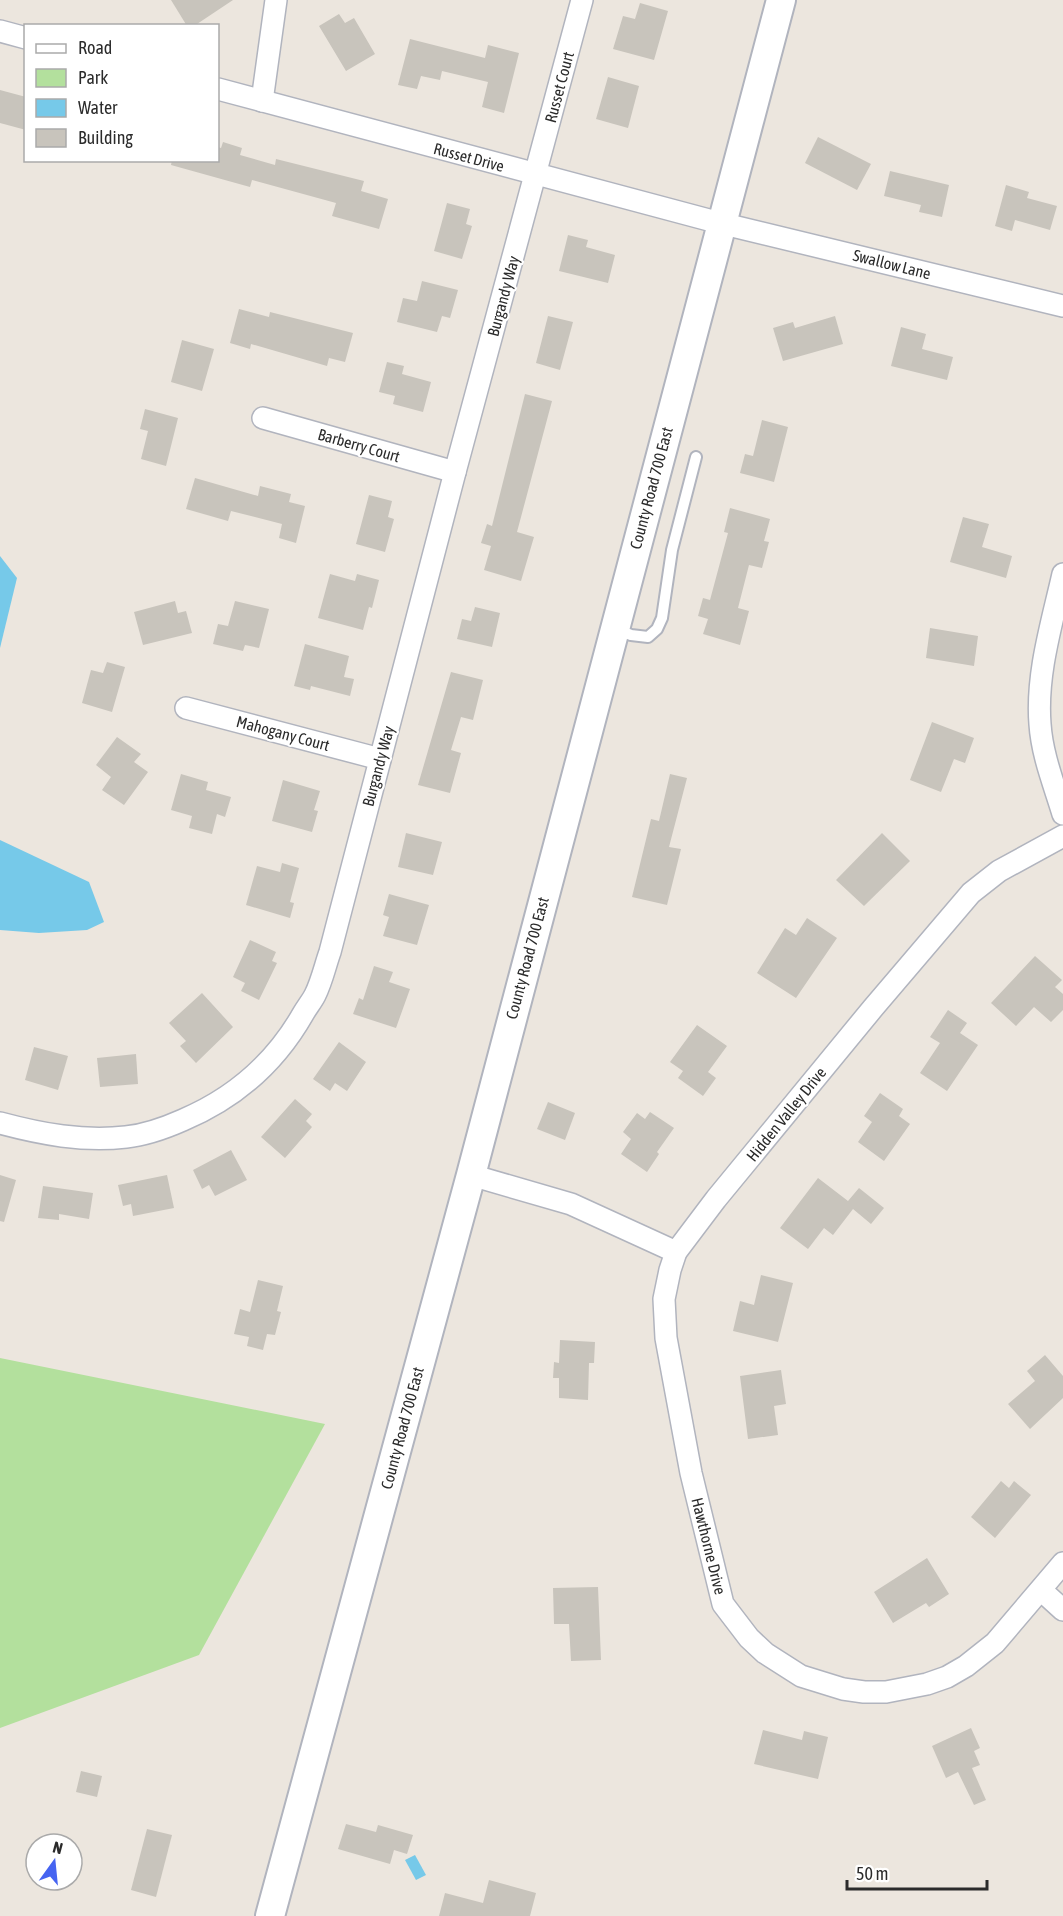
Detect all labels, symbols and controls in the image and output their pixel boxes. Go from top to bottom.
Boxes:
legend [24,24,219,162]
text: Road [78,37,112,58]
street label: Russet Court [541,49,577,124]
text: Park [78,67,108,88]
text: Water [78,97,118,118]
text: Building [78,127,133,148]
street label: Russet Drive [432,139,506,175]
street label: Swallow Lane [851,246,933,282]
street label: Burgandy Way [484,253,523,339]
street label: Barberry Court [316,425,402,466]
street label: County Road 700 East [626,425,677,551]
street label: Mahogany Court [234,712,332,755]
street label: Burgandy Way [359,723,398,809]
street label: County Road 700 East [502,895,553,1021]
street label: Hidden Valley Drive [743,1063,830,1165]
street label: County Road 700 East [377,1365,428,1491]
street label: Hawthorne Drive [688,1496,730,1596]
north arrow [24,1832,84,1892]
text: N [51,1838,65,1857]
scale bar [847,1853,986,1891]
text: 50 m [856,1863,888,1884]

